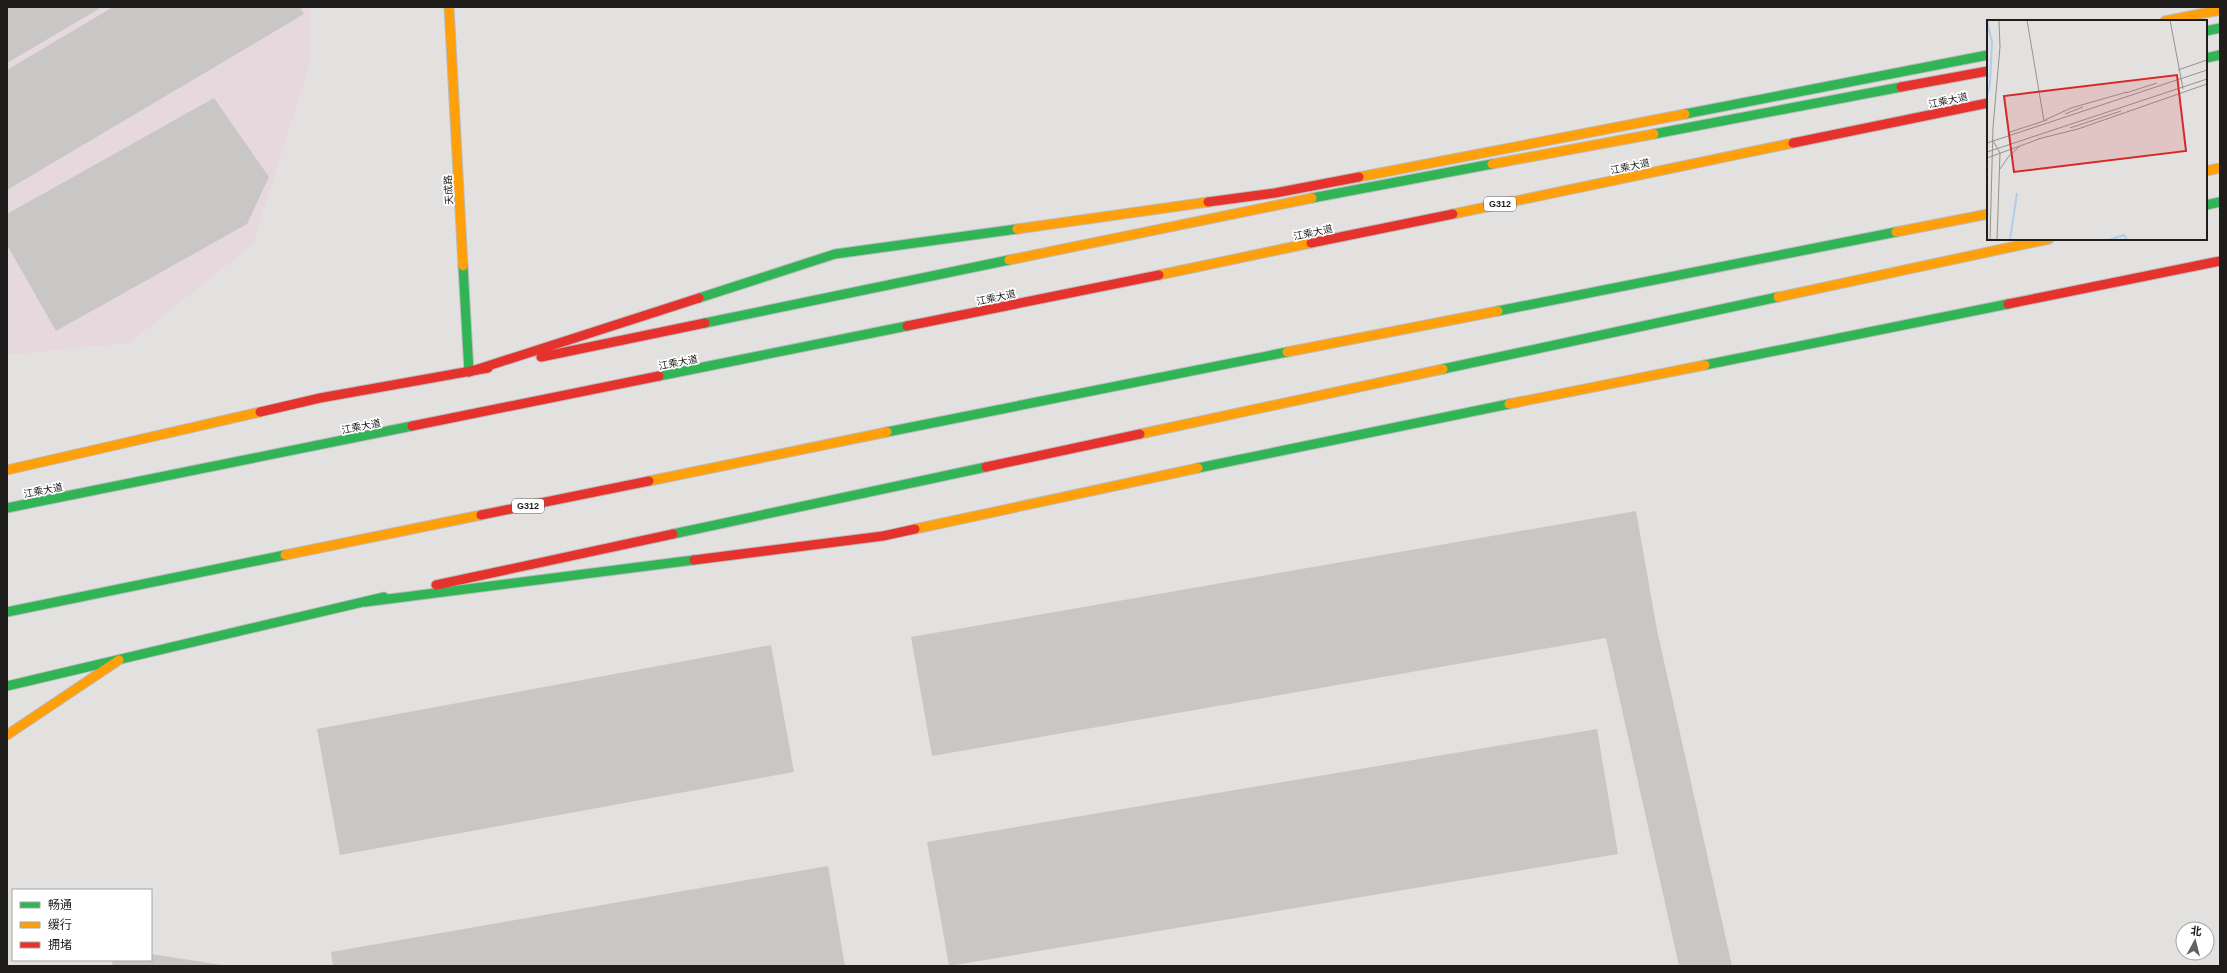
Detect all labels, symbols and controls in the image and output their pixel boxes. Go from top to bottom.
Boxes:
inset map [1987,20,2207,240]
street label: 江乘大道 [1927,91,1969,110]
street label: 江乘大道 [1609,157,1651,176]
street label: 天成路 [442,175,455,205]
road number: G312 [1484,197,1516,211]
street label: 江乘大道 [1292,223,1334,242]
street label: 江乘大道 [975,288,1017,307]
street label: 江乘大道 [657,353,699,372]
street label: 江乘大道 [340,417,382,436]
street label: 江乘大道 [22,481,64,500]
road number: G312 [512,499,544,513]
legend [12,889,152,961]
text: 畅通 [48,898,72,912]
text: 缓行 [48,918,72,932]
north arrow [2175,921,2215,961]
text: 北 [2190,924,2202,938]
text: 拥堵 [48,938,72,952]

